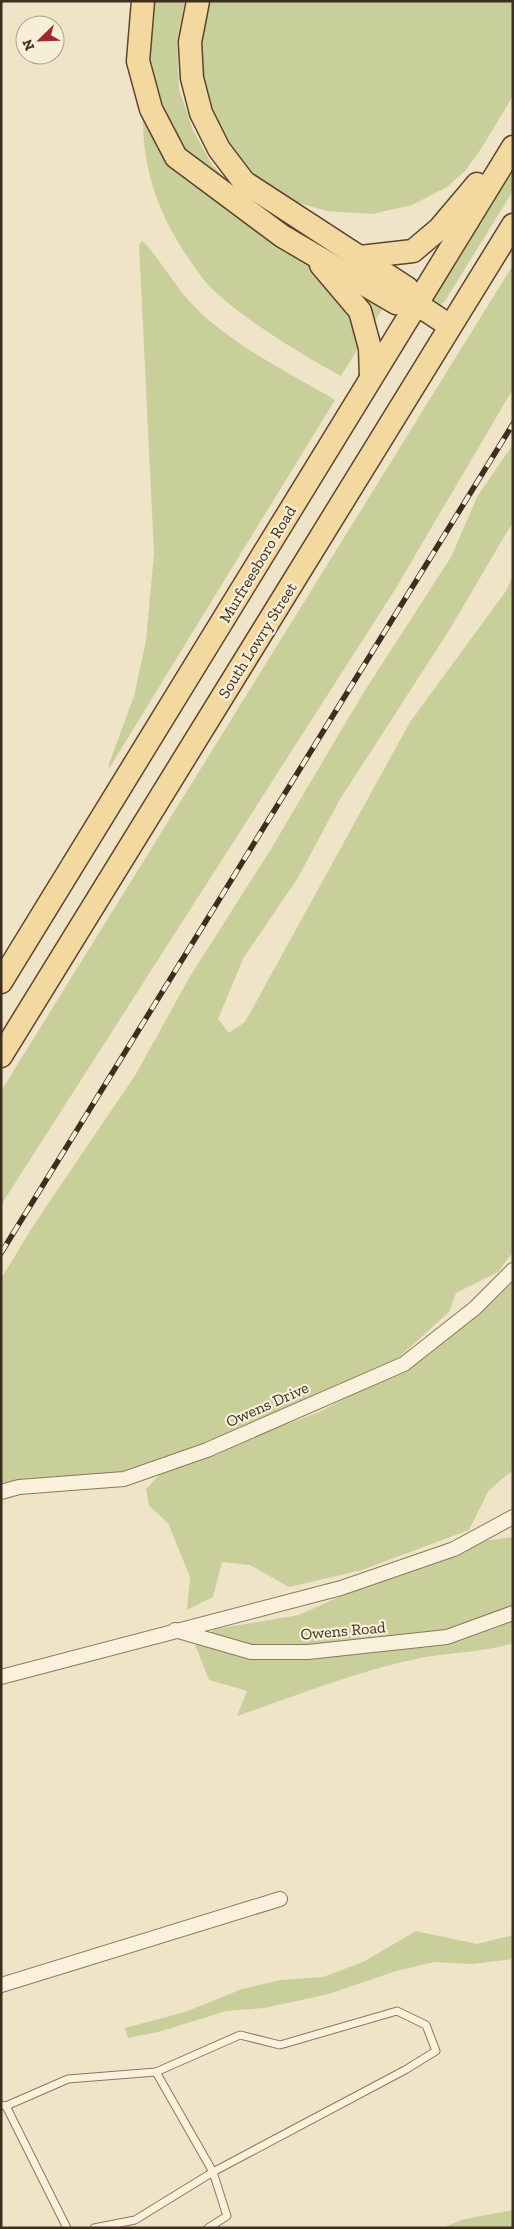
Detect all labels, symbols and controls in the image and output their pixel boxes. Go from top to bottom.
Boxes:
north arrow [15,15,65,65]
text: N [18,36,38,53]
street label: Murfreesboro Road [215,502,300,626]
street label: South Lowry Street [214,579,301,702]
street label: Owens Drive [223,1378,312,1431]
street label: Owens Road [300,1617,387,1644]

